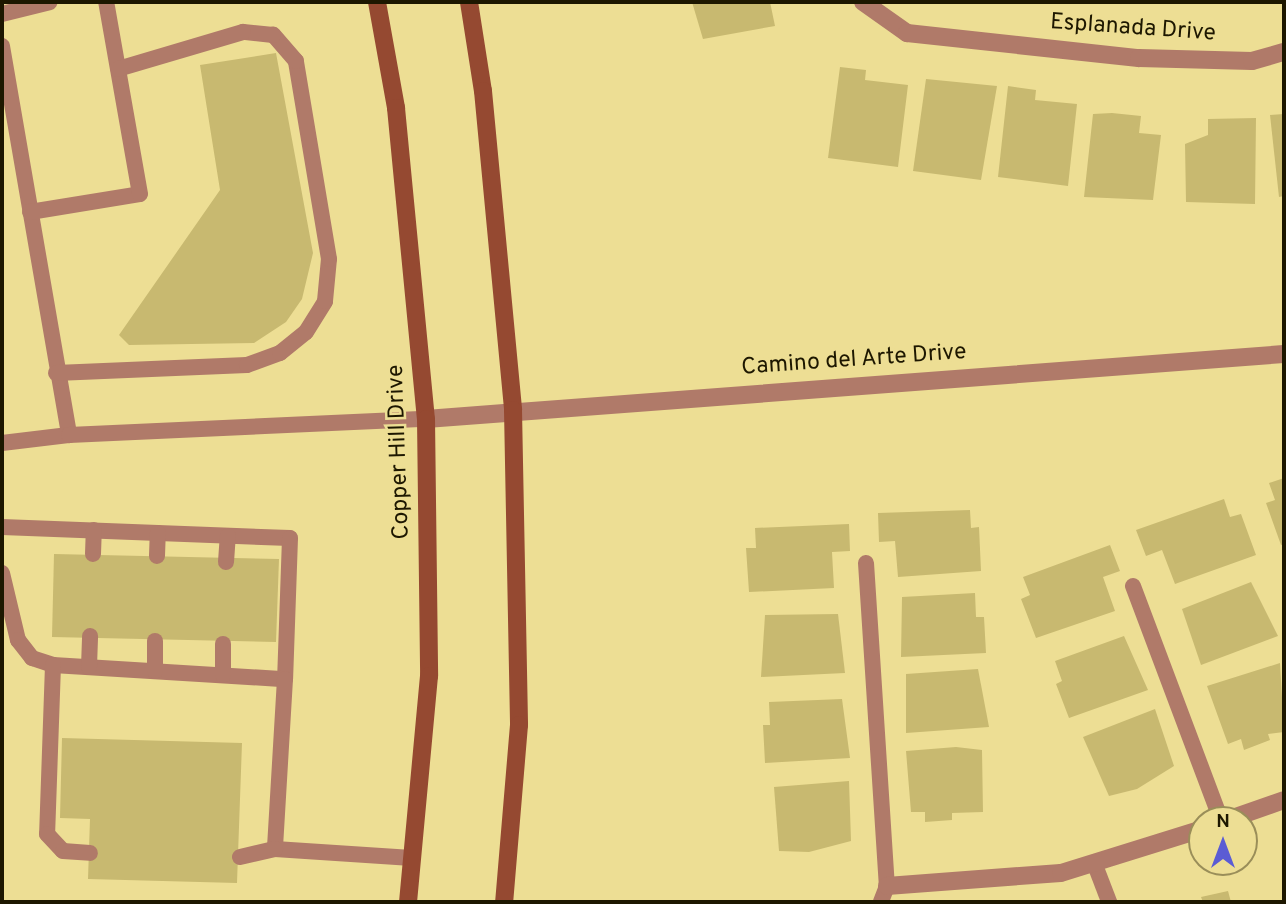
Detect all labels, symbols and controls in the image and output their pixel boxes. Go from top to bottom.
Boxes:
street label: Esplanada Drive [1049,9,1217,49]
street label: Camino del Arte Drive [740,339,968,383]
street label: Copper Hill Drive [383,364,417,540]
north arrow [1188,806,1258,876]
text: N [1216,810,1230,834]

